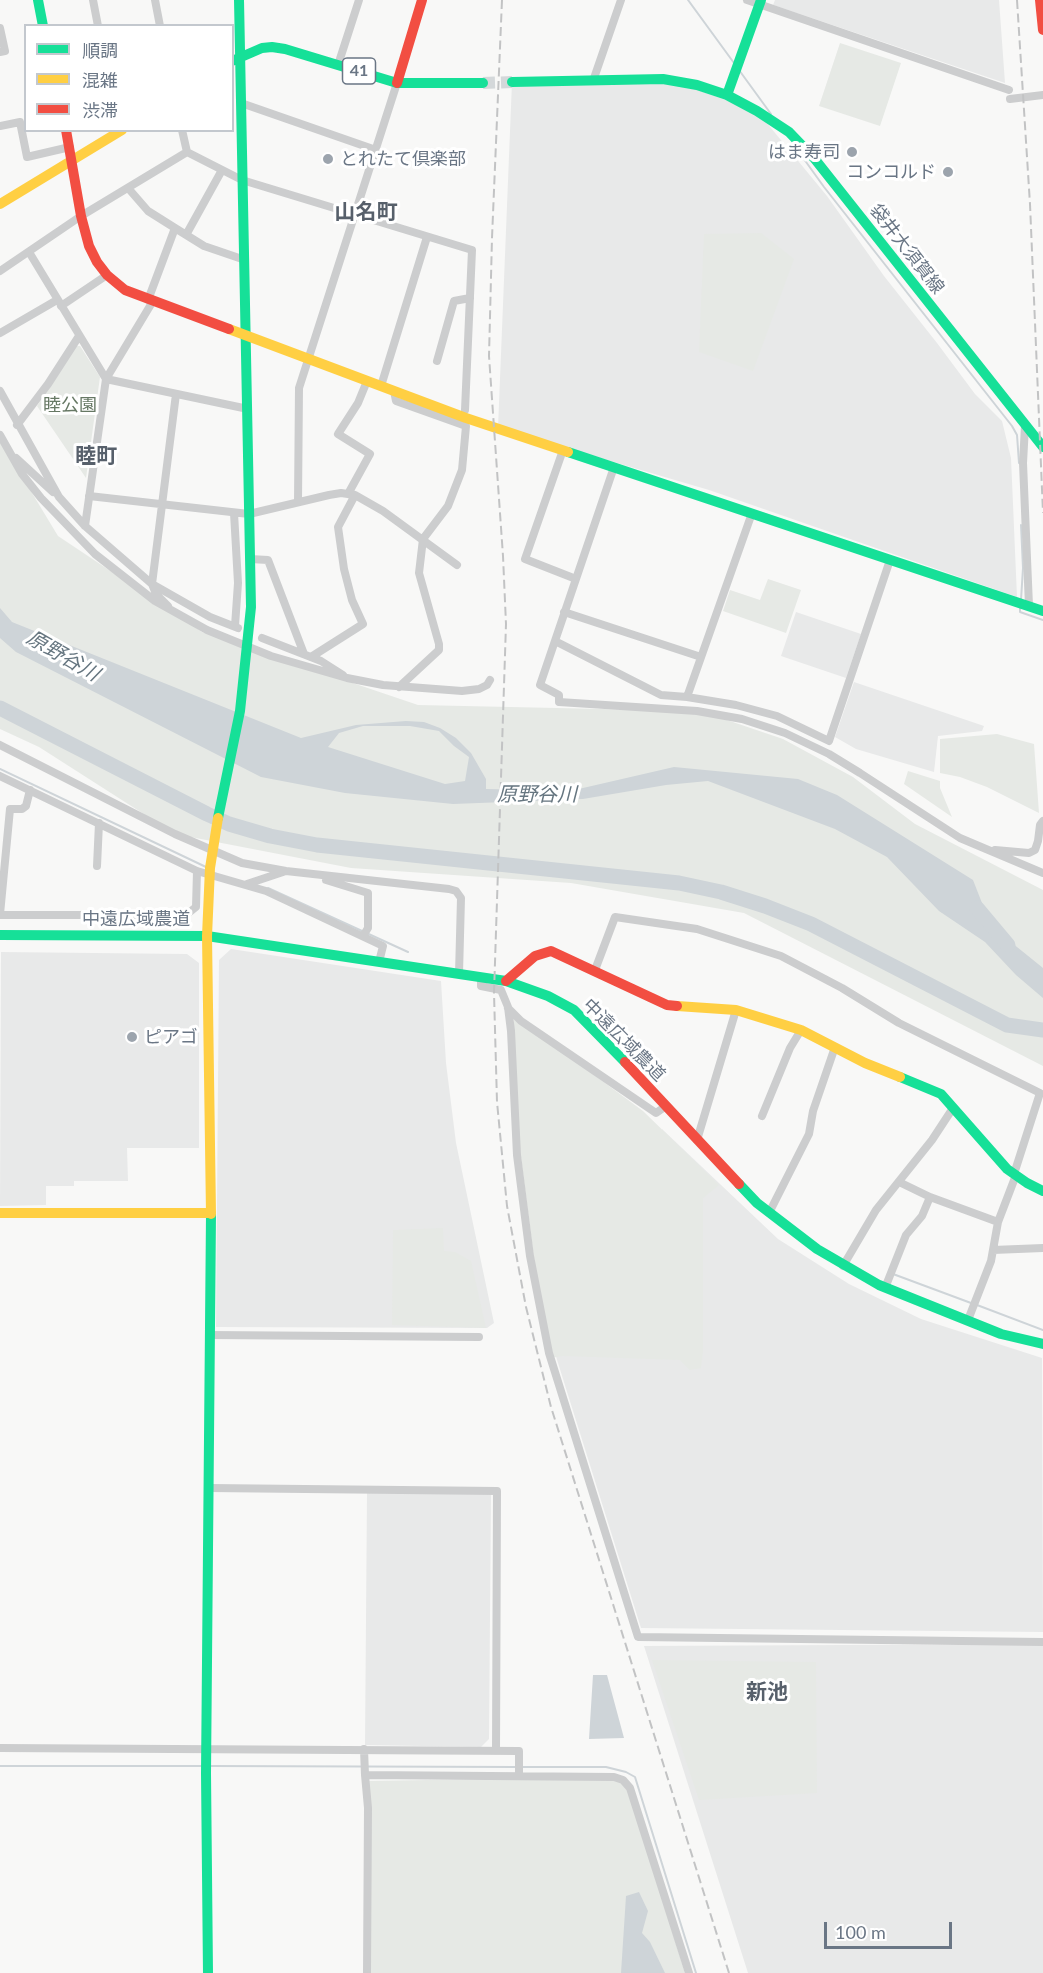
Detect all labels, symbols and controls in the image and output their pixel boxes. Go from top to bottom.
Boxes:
legend [24,24,234,132]
text: 順調 [82,39,118,61]
road number: 41 [342,58,376,84]
text: 混雑 [82,69,118,91]
text: 渋滞 [82,99,118,121]
place label: はま寿司 [768,141,840,163]
marker: はま寿司 [845,145,859,159]
place label: とれたて倶楽部 [340,148,466,170]
marker: とれたて倶楽部 [321,152,335,166]
place label: コンコルド [846,161,936,183]
marker: コンコルド [941,165,955,179]
district label: 山名町 [335,199,397,225]
street label: 袋井大須賀線 [865,200,949,298]
park label: 睦公園 [43,394,97,416]
district label: 睦町 [75,443,117,469]
water label: 原野谷川 [22,626,104,686]
water label: 原野谷川 [497,783,577,807]
street label: 中遠広域農道 [82,908,190,930]
street label: 中遠広域農道 [578,994,670,1086]
place label: ピアゴ [144,1026,198,1048]
marker: ピアゴ [125,1030,139,1044]
district label: 新池 [746,1679,788,1705]
scale bar [827,1910,954,1948]
text: 100 m [835,1921,886,1943]

